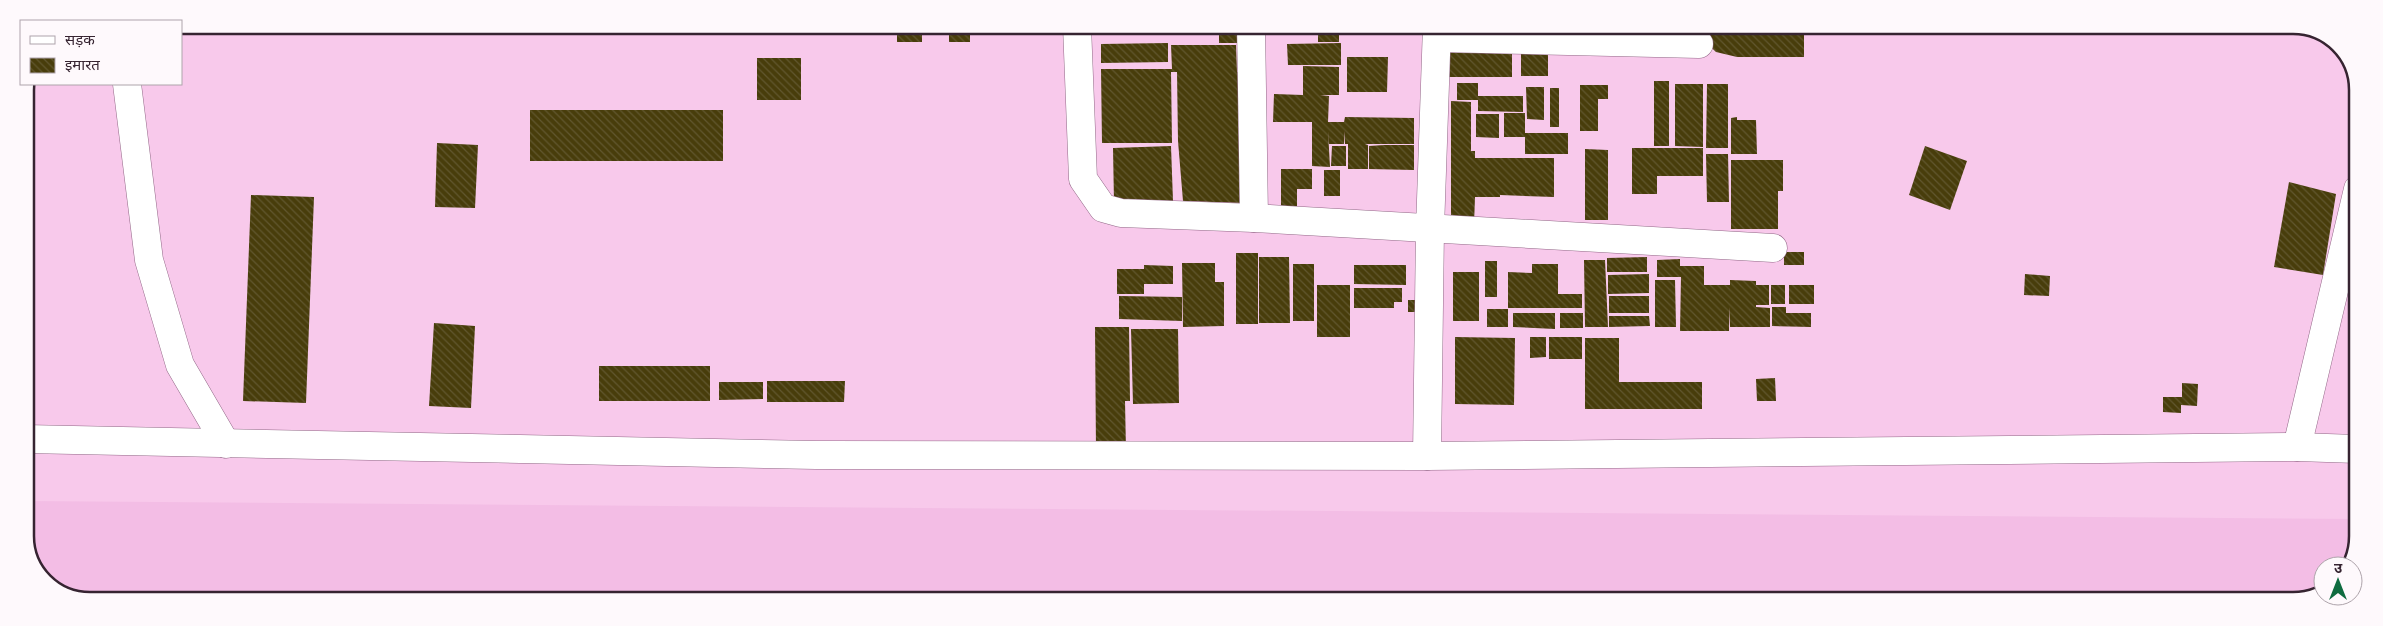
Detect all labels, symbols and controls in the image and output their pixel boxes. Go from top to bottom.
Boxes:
legend [20,20,182,85]
text: सड़क [65,30,95,49]
text: इमारत [65,55,100,74]
north arrow [2313,556,2363,606]
text: उ [2334,559,2343,577]

